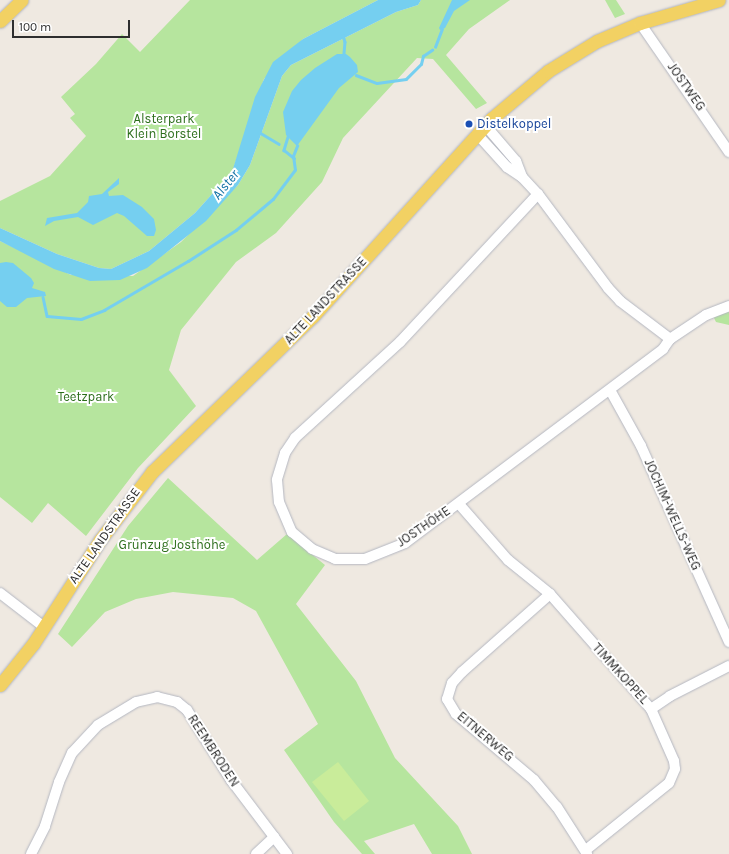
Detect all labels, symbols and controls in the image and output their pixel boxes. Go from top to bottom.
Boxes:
scale bar [14,12,132,38]
text: 100 m [19,20,51,34]
street label: JOSTWEG [664,60,708,114]
park label: Alsterpark Klein Borstel [127,112,201,143]
place label: Distelkoppel [477,116,551,132]
marker: Distelkoppel [464,119,474,129]
water label: Alster [209,167,243,203]
street label: ALTE LANDSTRASSE [282,254,370,348]
park label: Teetzpark [58,389,114,405]
street label: JOCHIM-WELLS-WEG [640,457,704,573]
street label: ALTE LANDSTRASSE [66,485,144,587]
street label: JOSTHÖHE [394,503,454,551]
park label: Grünzug Josthöhe [119,537,225,553]
street label: TIMMKOPPEL [589,640,651,708]
street label: EITNERWEG [454,709,516,765]
street label: REEMBRODEN [184,712,242,790]

